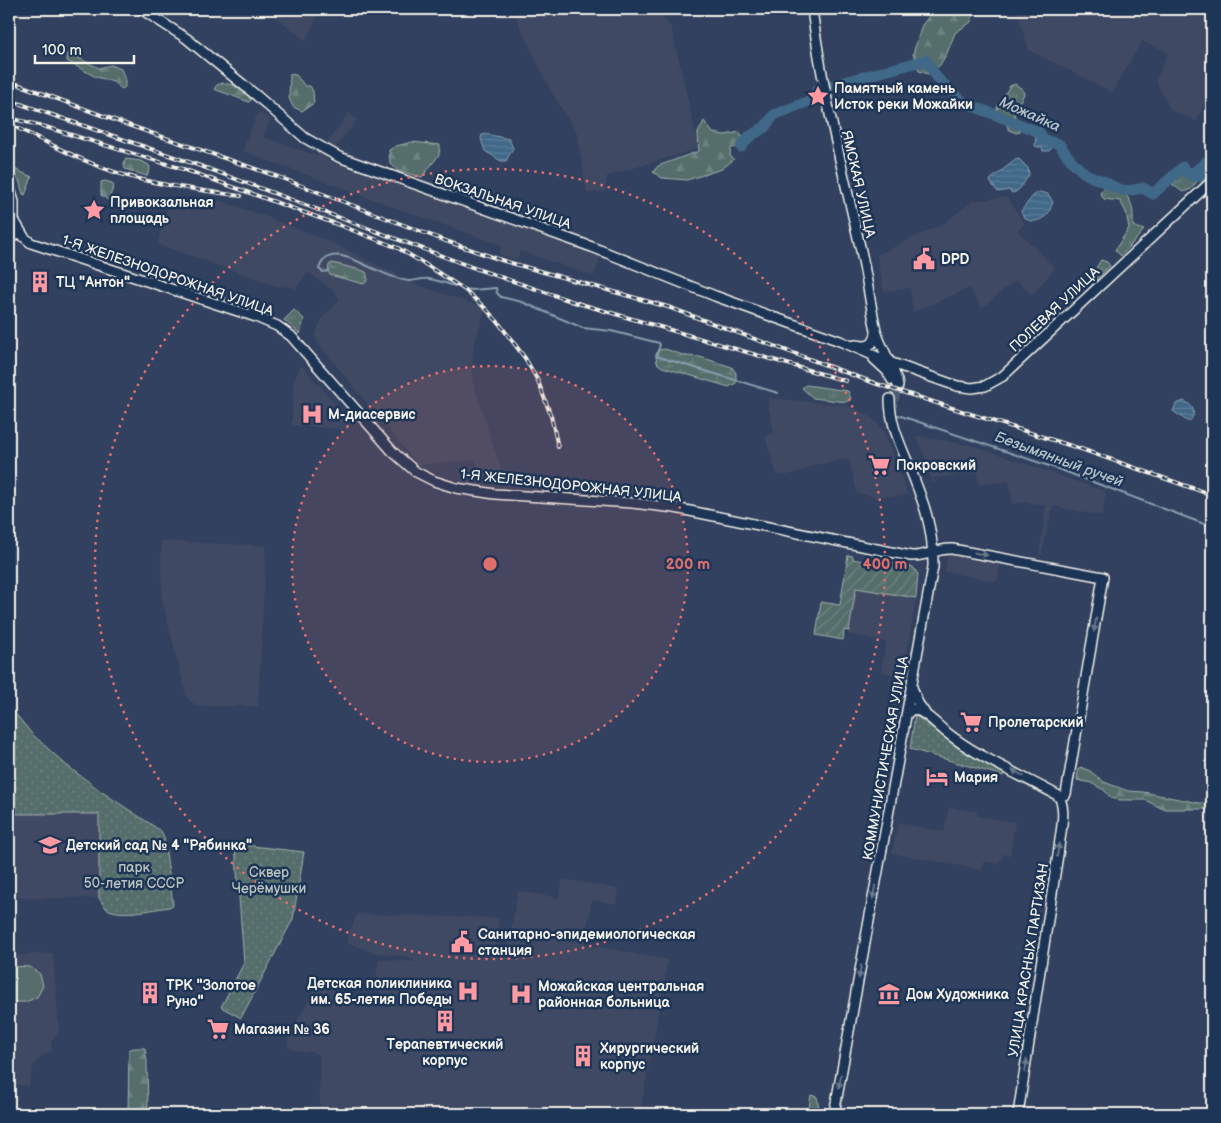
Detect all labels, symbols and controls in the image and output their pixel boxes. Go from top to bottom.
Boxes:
scale bar [35,32,134,64]
text: 100 m [42,41,82,60]
place label: Памятный камень Исток реки Можайки [834,80,973,113]
place icon: Памятный камень Исток реки Можайки [805,83,831,109]
water label: Можайка [996,93,1064,136]
street label: ЯМСКАЯ УЛИЦА [838,129,879,240]
street label: ВОКЗАЛЬНАЯ УЛИЦА [433,170,574,233]
place label: Привокзальная площадь [110,194,214,227]
place icon: Привокзальная площадь [81,197,107,223]
street label: 1-Я ЖЕЛЕЗНОДОРОЖНАЯ УЛИЦА [60,231,276,320]
public building icon: DPD [911,246,937,272]
place label: DPD [941,251,970,268]
street label: ПОЛЕВАЯ УЛИЦА [1006,263,1103,355]
building icon: ТЦ "Антон" [27,269,53,295]
place label: ТЦ "Антон" [56,274,130,291]
hospital icon: М-диасервис [299,401,325,427]
place label: М-диасервис [328,406,416,423]
water label: Безымянный ручей [992,427,1126,492]
supermarket icon: Покровский [866,452,892,478]
place label: Покровский [896,457,976,474]
street label: 1-Я ЖЕЛЕЗНОДОРОЖНАЯ УЛИЦА [460,465,683,506]
one-way arrow [973,550,989,558]
centre of rings [481,555,499,573]
text: 200 m [666,555,710,574]
text: 400 m [863,555,907,574]
one-way arrow [1090,617,1098,633]
street label: КОММУНИСТИЧЕСКАЯ УЛИЦА [859,654,912,861]
supermarket icon: Пролетарский [958,709,984,735]
place label: Пролетарский [988,714,1084,731]
hotel icon: Мария [924,764,950,790]
place label: Мария [954,769,998,786]
one-way arrow [1011,769,1025,778]
school or university icon: Детский сад № 4 "Рябинка" [37,832,63,858]
place label: Детский сад № 4 "Рябинка" [66,837,252,854]
one-way arrow [1055,842,1063,858]
park label: парк 50-летия СССР [84,859,184,892]
street label: УЛИЦА КРАСНЫХ ПАРТИЗАН [1005,862,1052,1058]
park label: Сквер Черёмушки [232,864,306,897]
one-way arrow [870,884,878,900]
place label: Санитарно-эпидемиологическая станция [478,926,696,959]
public building icon: Санитарно-эпидемиологическая станция [449,929,475,955]
one-way arrow [856,964,864,980]
place label: Детская поликлиника им. 65-летия Победы [307,975,453,1008]
place label: ТРК "Золотое Руно" [166,977,256,1010]
hospital icon: Детская поликлиника им. 65-летия Победы [455,978,481,1004]
place label: Можайская центральная районная больница [538,978,704,1011]
building icon: ТРК "Золотое Руно" [137,980,163,1006]
hospital icon: Можайская центральная районная больница [508,981,534,1007]
museum icon: Дом Художника [876,981,902,1007]
place label: Дом Художника [906,986,1010,1003]
building icon: Терапевтический корпус [432,1008,458,1034]
supermarket icon: Магазин № 36 [205,1016,231,1042]
place label: Магазин № 36 [234,1021,330,1038]
place label: Терапевтический корпус [387,1036,503,1069]
place label: Хирургический корпус [599,1040,699,1073]
building icon: Хирургический корпус [570,1043,596,1069]
one-way arrow [1022,1058,1030,1074]
one-way arrow [836,1073,844,1089]

